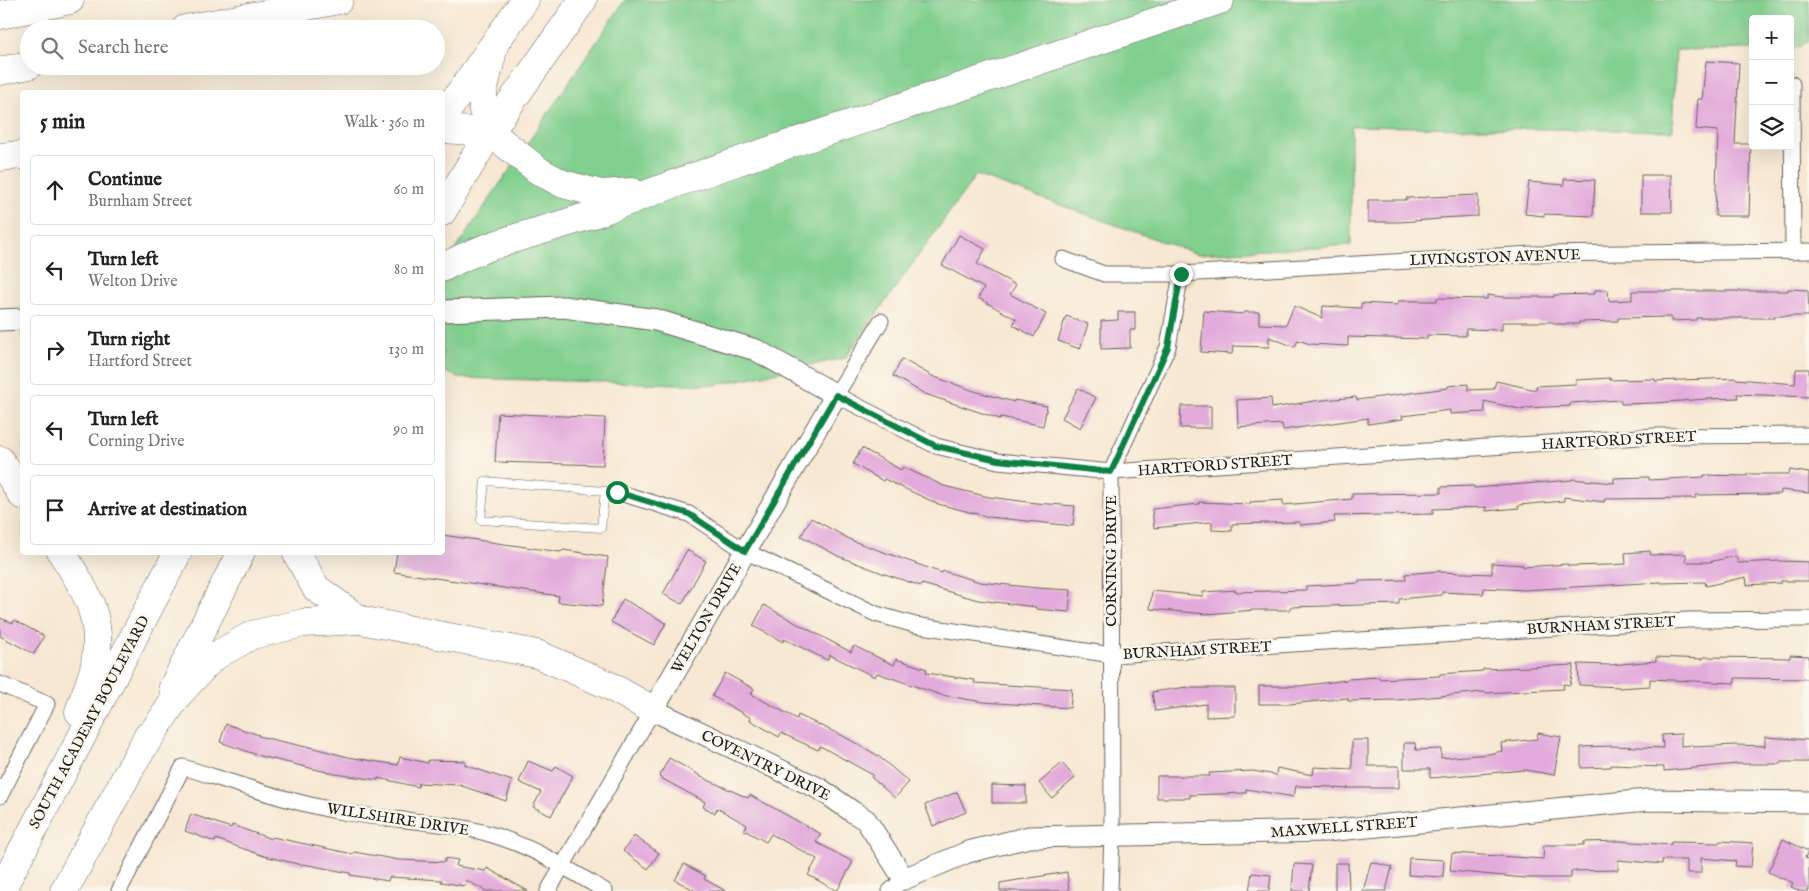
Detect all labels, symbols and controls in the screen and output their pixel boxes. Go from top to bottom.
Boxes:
map controls [1749,15,1794,150]
button: + [1749,15,1794,60]
search box [20,20,445,75]
icon: search [38,34,66,62]
text: Search here [78,36,169,60]
button: − [1749,60,1794,105]
button: layers [1749,105,1794,150]
text: 5 min [40,109,85,136]
text: Walk · 360 m [344,113,425,133]
text: Continue [88,168,162,192]
icon: ahead [41,176,69,204]
text: 60 m [394,180,424,200]
text: Burnham Street [88,192,192,212]
street label: LIVINGSTON AVENUE [1409,245,1581,270]
text: Turn left [88,248,159,272]
icon: left [41,256,69,284]
text: 80 m [394,260,424,280]
route end [1170,263,1193,286]
text: Welton Drive [88,272,177,292]
text: Turn right [88,328,170,352]
icon: right [41,336,69,364]
text: 130 m [388,340,424,360]
text: Hartford Street [88,352,192,372]
text: Turn left [88,408,159,432]
icon: left [41,416,69,444]
text: 90 m [393,420,424,440]
street label: HARTFORD STREET [1541,427,1697,454]
text: Corning Drive [88,432,185,452]
street label: HARTFORD STREET [1137,451,1293,480]
route start [606,481,629,504]
street label: CORNING DRIVE [1102,495,1121,627]
icon: arrive [41,496,69,524]
text: Arrive at destination [88,498,247,522]
street label: WELTON DRIVE [667,560,746,677]
street label: SOUTH ACADEMY BOULEVARD [25,612,154,832]
street label: BURNHAM STREET [1526,612,1676,639]
street label: BURNHAM STREET [1122,637,1272,664]
street label: COVENTRY DRIVE [698,726,834,805]
street label: WILLSHIRE DRIVE [325,799,470,840]
street label: MAXWELL STREET [1270,813,1418,842]

